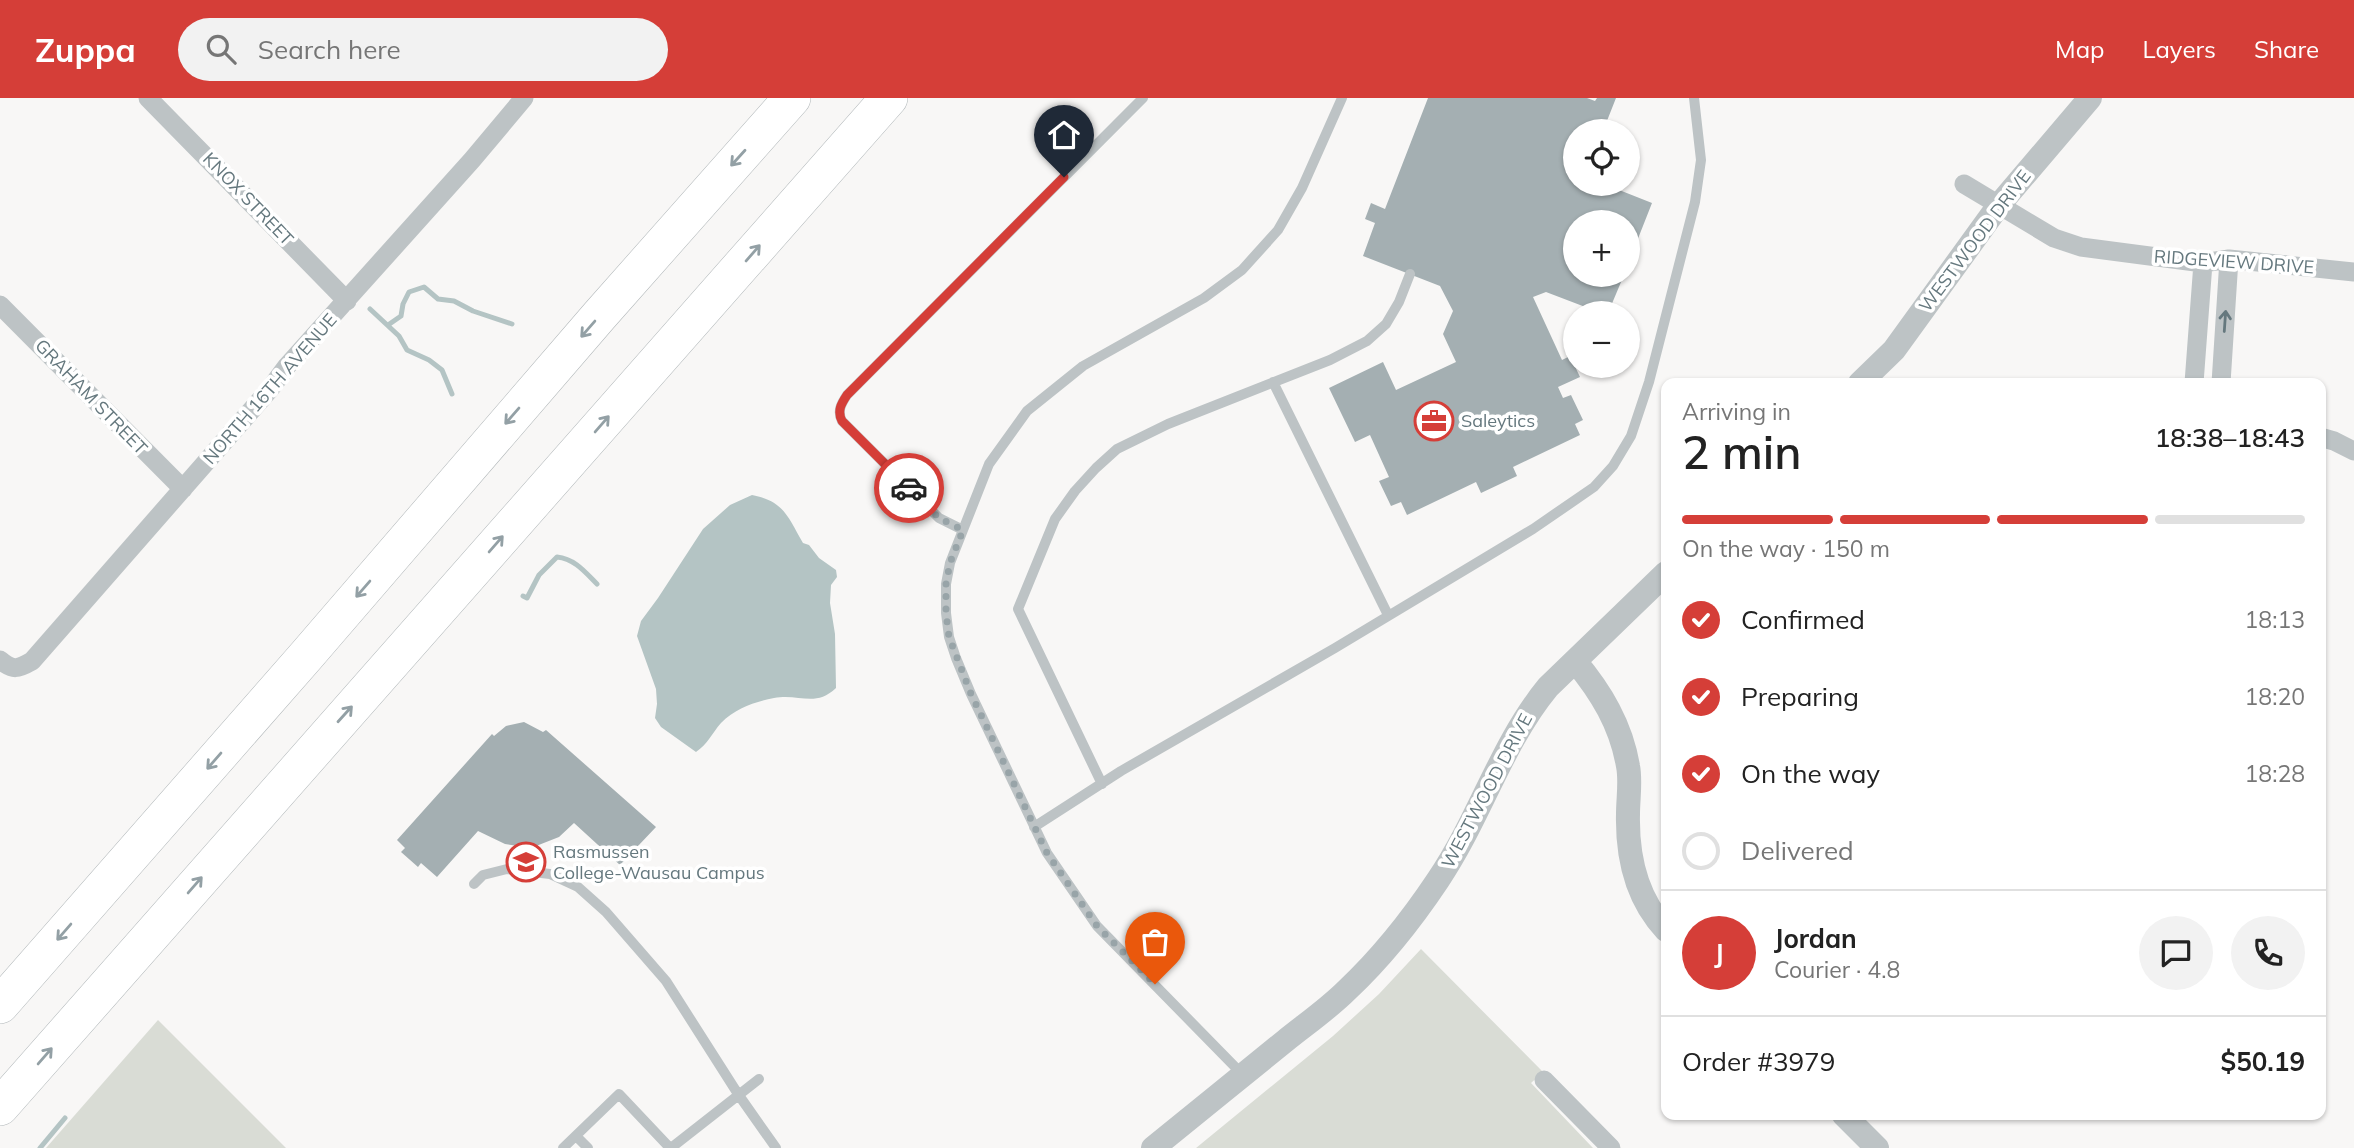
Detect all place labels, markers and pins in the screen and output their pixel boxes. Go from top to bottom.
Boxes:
pin [1034,105,1094,177]
office icon: Saleytics [1413,400,1455,442]
place label: Saleytics [1461,409,1535,432]
place label: Rasmussen College-Wausau Campus [553,840,765,884]
school or university icon: Rasmussen College-Wausau Campus [505,841,547,883]
pin [1125,912,1185,984]

